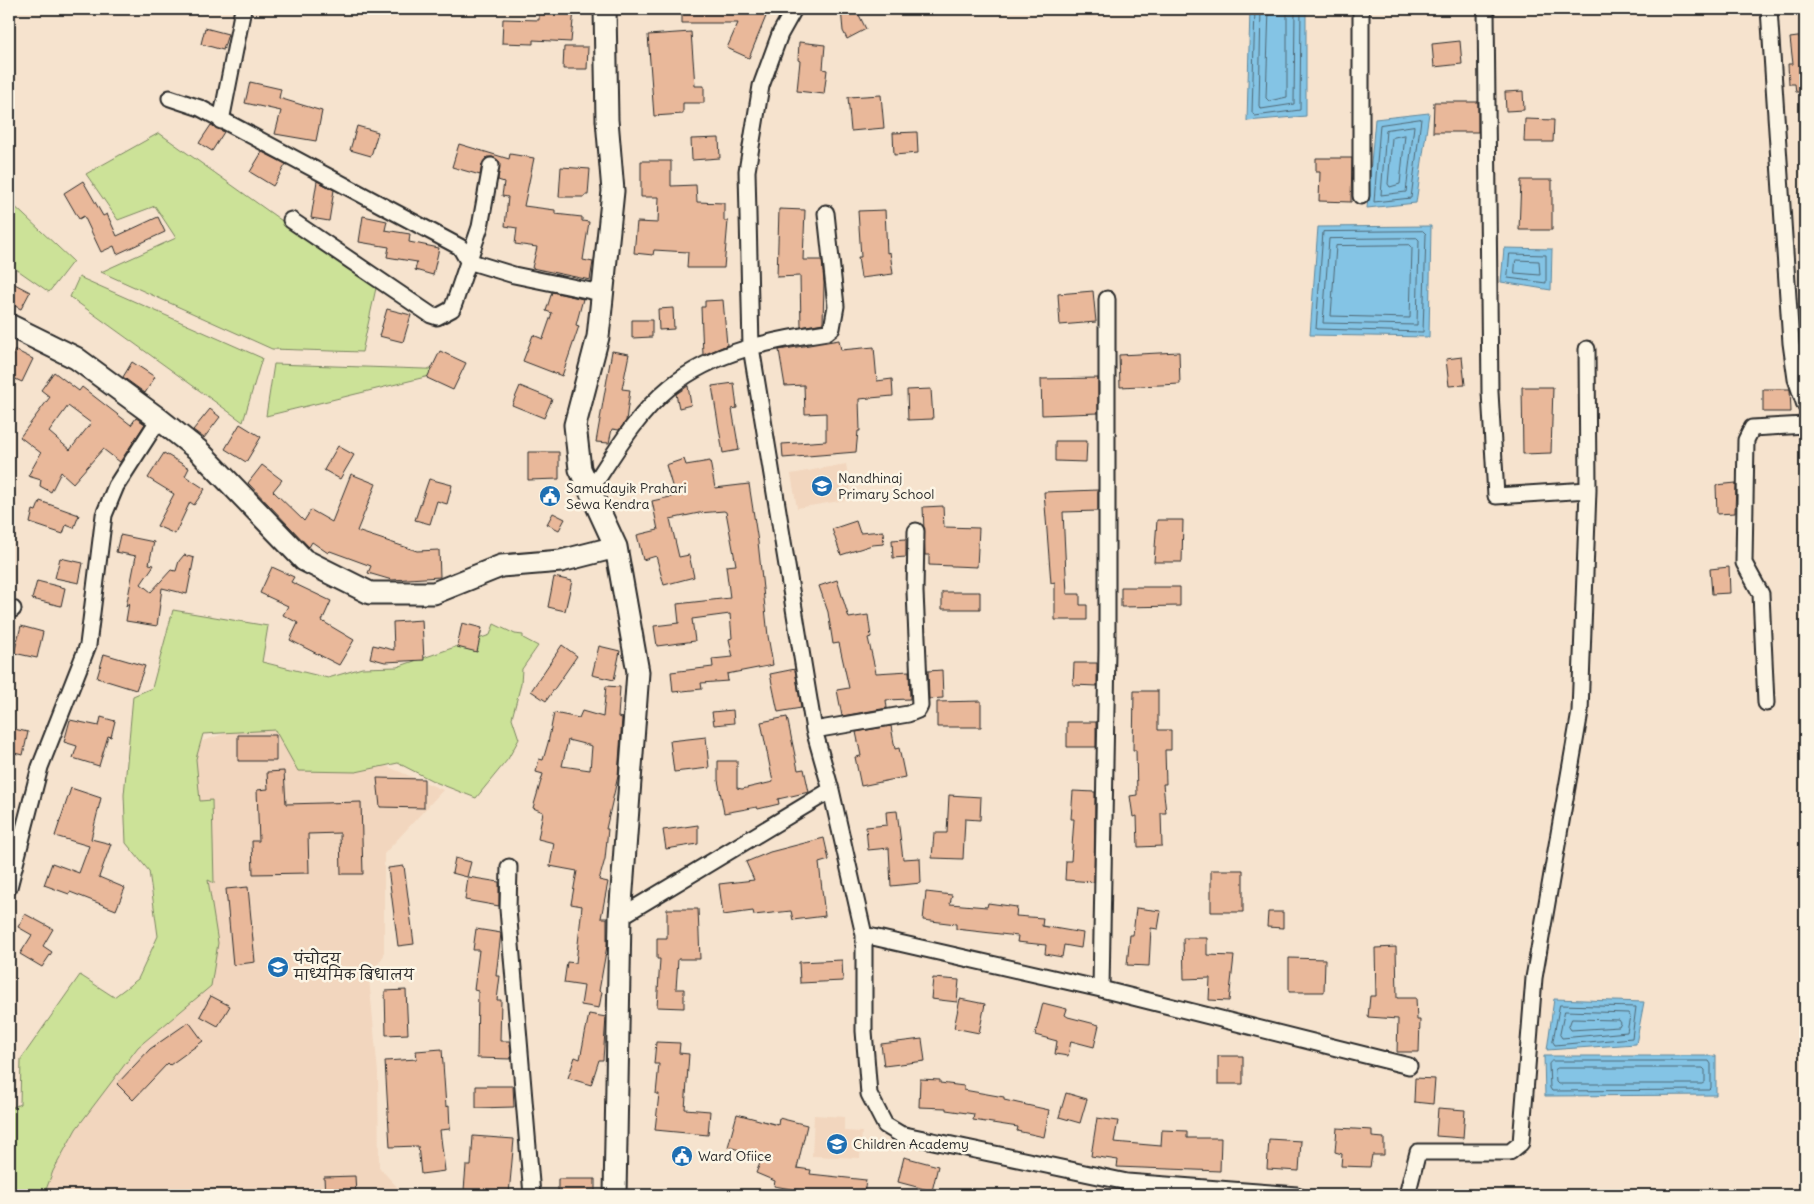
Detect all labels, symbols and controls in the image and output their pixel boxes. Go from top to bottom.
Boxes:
place label: Nandhinaj Primary School [838,469,934,503]
school or university icon: Nandhinaj Primary School [810,474,834,498]
place label: Samudayik Prahari Sewa Kendra [566,479,687,513]
public building icon: Samudayik Prahari Sewa Kendra [538,484,562,508]
place label: पंचोदय माध्यमिक बिधालय [293,948,415,984]
school or university icon: पंचोदय माध्यमिक बिधालय [266,955,290,979]
school or university icon: Children Academy [825,1132,849,1156]
place label: Children Academy [853,1135,969,1153]
public building icon: Ward Ofiice [670,1144,694,1168]
place label: Ward Ofiice [698,1147,772,1165]

